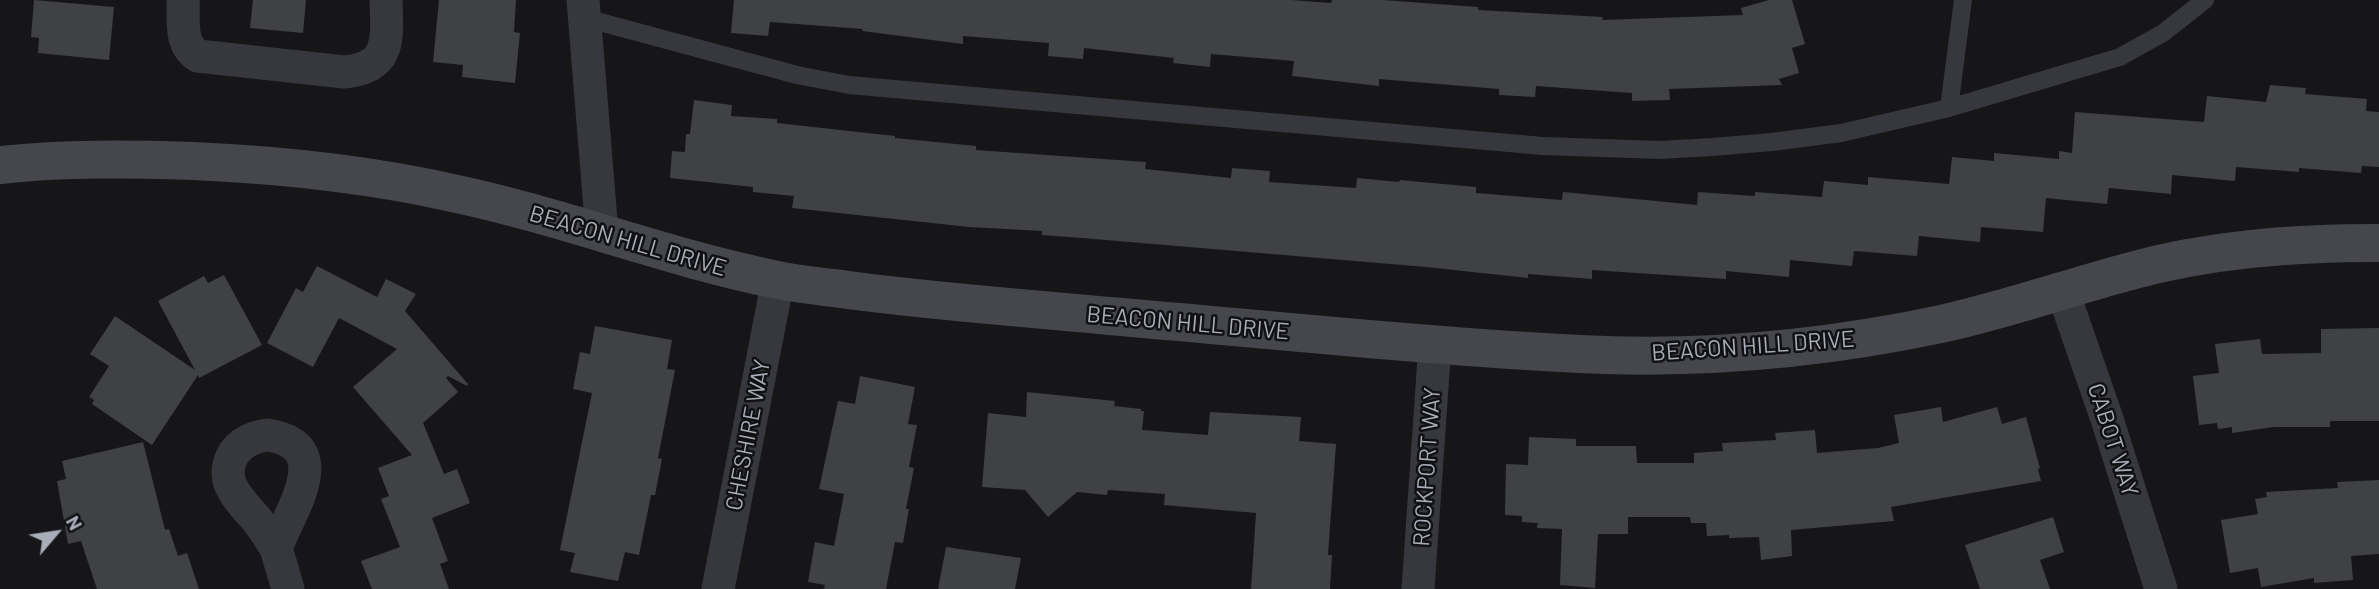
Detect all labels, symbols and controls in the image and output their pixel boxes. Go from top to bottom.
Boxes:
street label: BEACON HILL DRIVE [526,200,730,282]
street label: BEACON HILL DRIVE [1085,300,1291,346]
street label: BEACON HILL DRIVE [1651,325,1855,367]
street label: CHESHIRE WAY [720,357,776,513]
street label: CABOT WAY [2082,380,2144,500]
street label: ROCKPORT WAY [1408,387,1446,547]
north arrow [21,498,91,568]
text: N [62,511,88,534]

